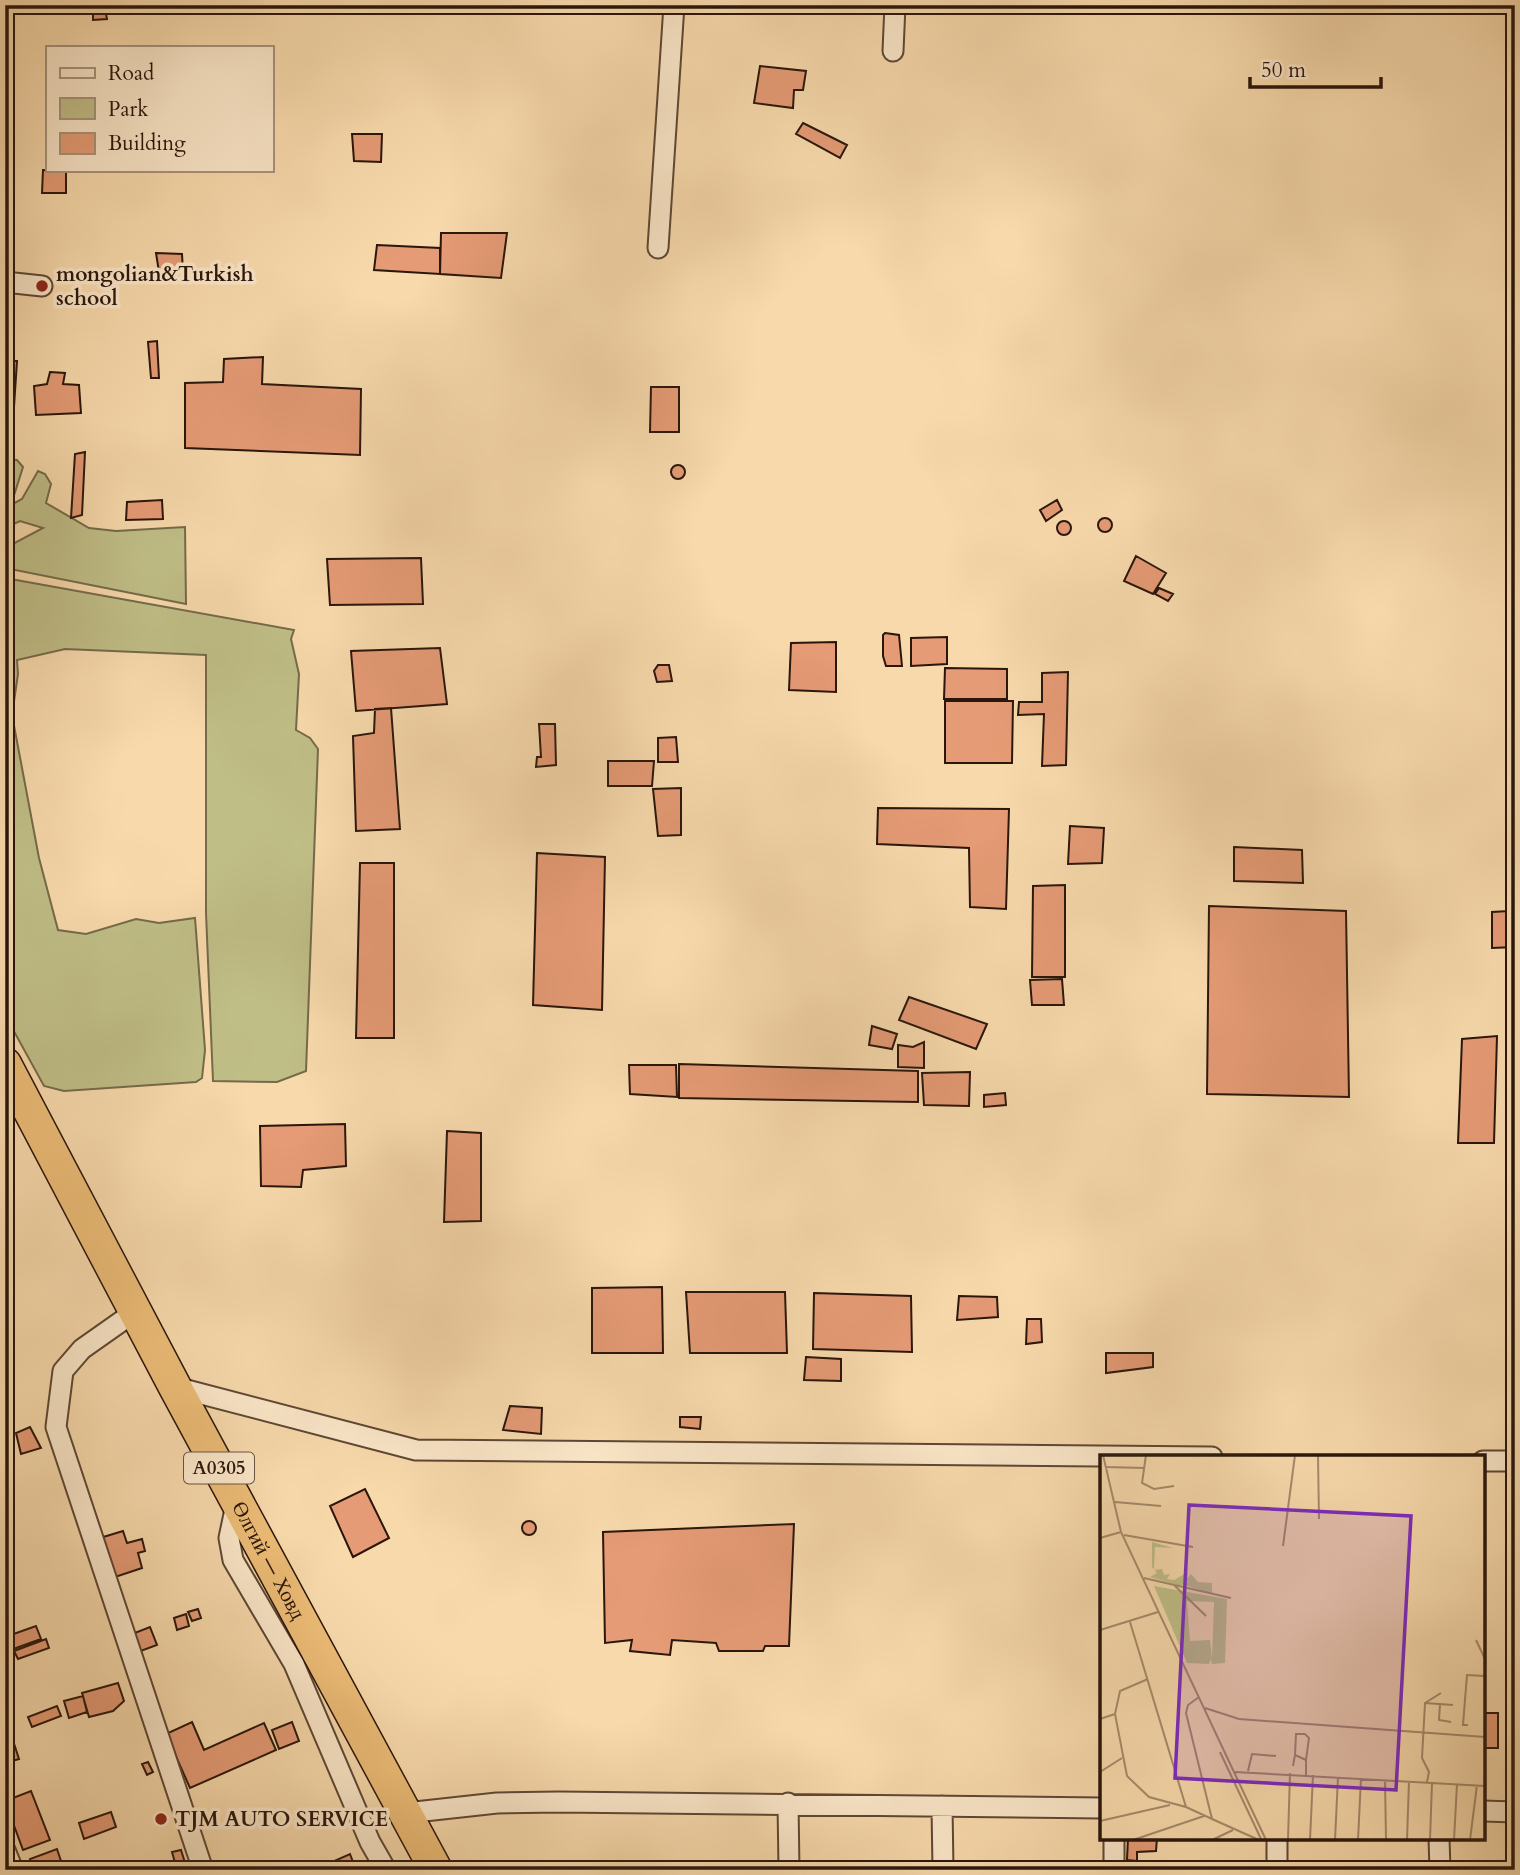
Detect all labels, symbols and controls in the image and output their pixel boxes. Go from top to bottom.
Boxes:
legend [46,46,273,172]
scale bar [1250,46,1382,90]
text: 50 m [1261,56,1306,85]
text: Road [108,59,154,88]
text: Park [108,95,149,124]
text: Building [108,129,186,158]
place label: mongolian&Turkish school [56,260,254,313]
marker: mongolian&Turkish school [34,278,50,294]
road number: A0305 [184,1452,254,1484]
inset map [1100,1455,1485,1840]
street label: Өлгий — Ховд [225,1496,313,1625]
place label: TJM AUTO SERVICE [175,1805,388,1834]
marker: TJM AUTO SERVICE [153,1811,169,1827]

